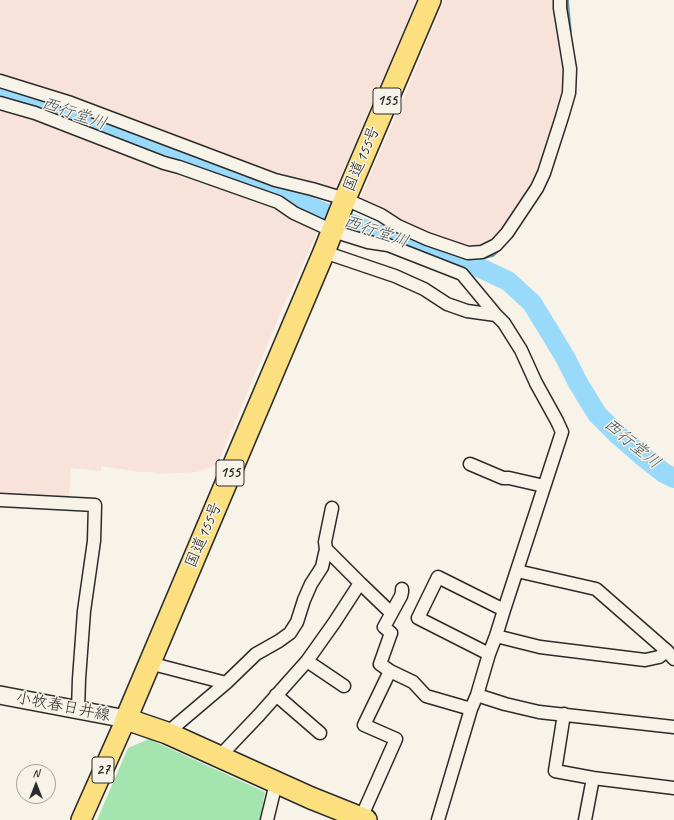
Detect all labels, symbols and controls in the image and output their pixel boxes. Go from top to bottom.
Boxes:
road number: 155 [373,88,401,114]
water label: 西行堂川 [39,93,109,135]
street label: 国道155号 [340,123,384,195]
water label: 西行堂川 [341,211,411,253]
water label: 西行堂川 [599,414,665,474]
road number: 155 [216,460,244,486]
street label: 国道155号 [182,499,226,571]
street label: 小牧春日井線 [14,688,112,726]
road number: 27 [92,757,114,783]
north arrow [16,764,56,804]
text: N [33,766,39,780]

